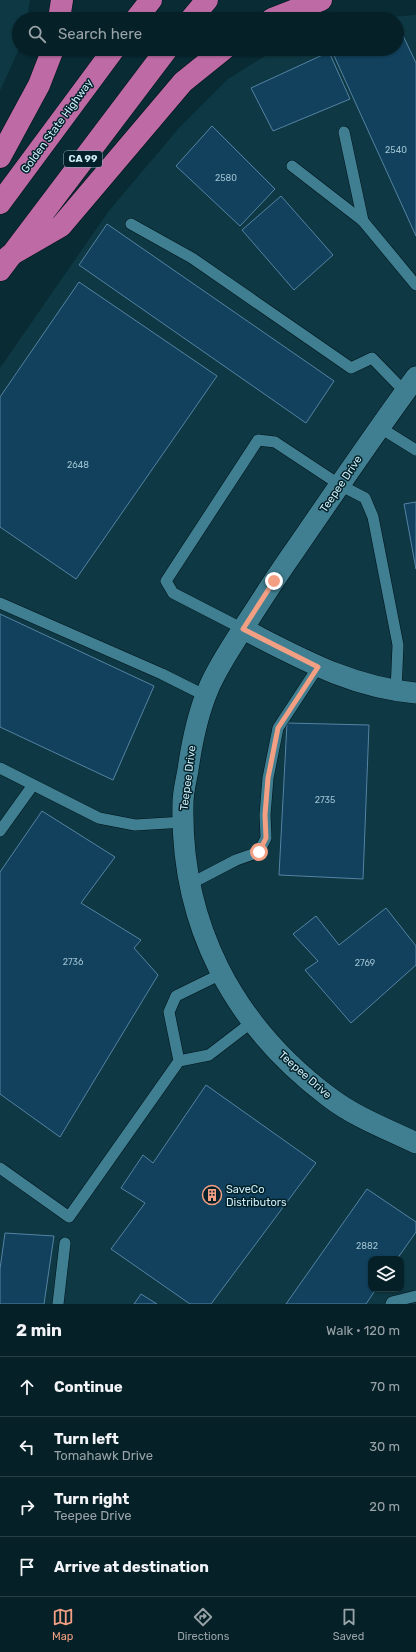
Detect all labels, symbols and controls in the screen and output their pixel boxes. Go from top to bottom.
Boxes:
search box [12,12,404,56]
icon: search [26,23,48,45]
text: Search here [58,25,142,43]
street label: Golden State Highway [18,76,96,176]
house number: 2540 [385,145,407,155]
road number: CA 99 [64,151,102,167]
house number: 2580 [215,173,237,183]
street label: Teepee Drive [317,453,365,515]
house number: 2648 [67,460,89,470]
route end [265,572,283,590]
street label: Teepee Drive [178,745,198,811]
house number: 2735 [315,795,335,805]
route start [250,843,268,861]
house number: 2736 [63,957,84,967]
house number: 2769 [355,958,375,968]
street label: Teepee Drive [276,1049,334,1101]
place label: SaveCo Distributors [226,1183,287,1209]
building icon: SaveCo Distributors [201,1184,223,1206]
house number: 2882 [356,1241,378,1251]
map controls [368,1256,404,1292]
button: layers [368,1256,404,1292]
text: 2 min [16,1320,62,1340]
text: Walk · 120 m [326,1323,400,1338]
icon: ahead [16,1376,38,1398]
text: Continue [54,1378,123,1396]
text: 70 m [370,1379,400,1394]
text: Turn left [54,1430,119,1448]
icon: left [16,1436,38,1458]
text: 30 m [369,1439,400,1454]
text: Tomahawk Drive [54,1448,153,1463]
text: Turn right [54,1490,129,1508]
icon: right [16,1496,38,1518]
text: 20 m [369,1499,400,1514]
text: Teepee Drive [54,1508,132,1523]
icon: arrive [16,1556,38,1578]
text: Arrive at destination [54,1558,209,1576]
tab: Map [52,1606,74,1643]
tab: Directions [177,1606,229,1643]
tab: Saved [333,1606,364,1643]

